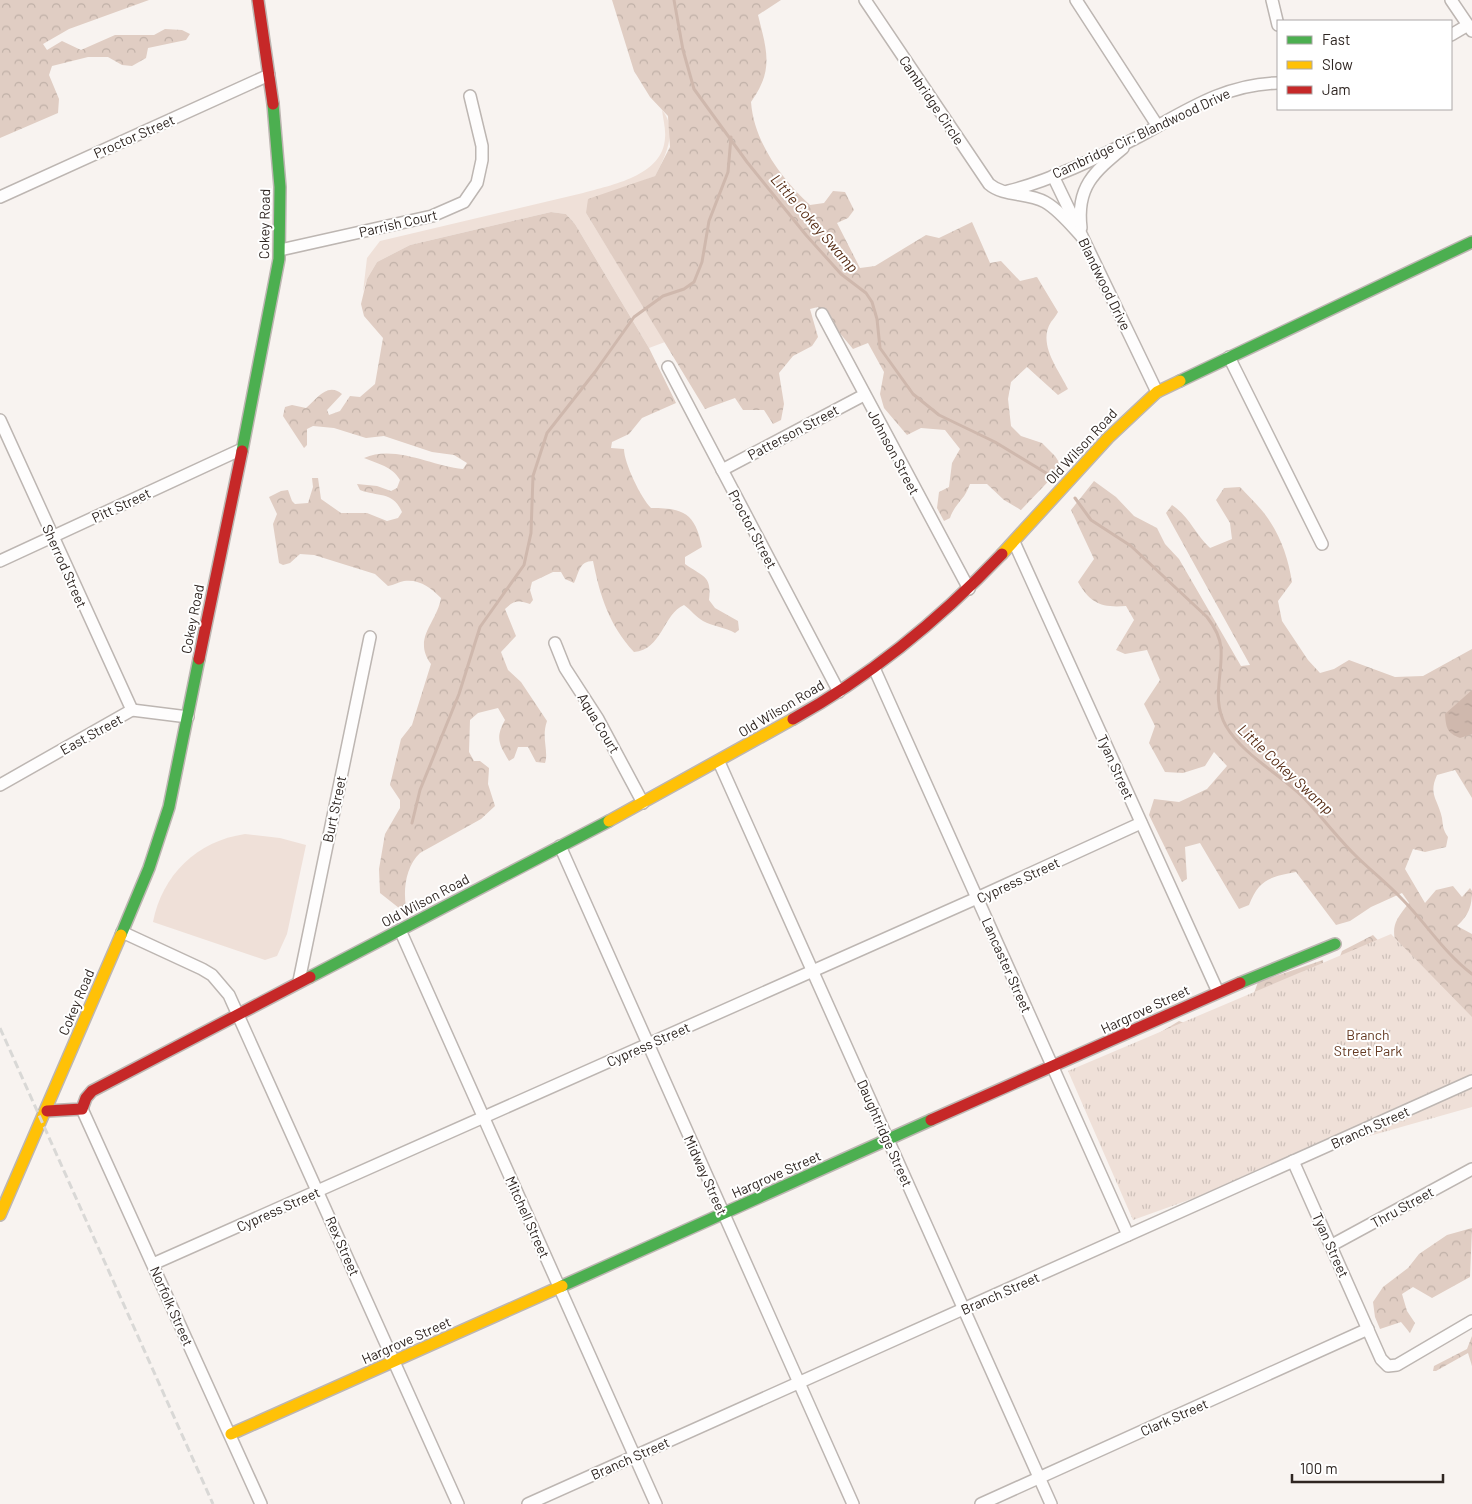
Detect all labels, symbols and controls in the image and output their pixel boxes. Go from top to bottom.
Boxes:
legend [1277,20,1452,110]
text: Fast [1322,30,1350,48]
street label: Cambridge Circle [896,52,968,148]
text: Slow [1322,55,1353,73]
text: Jam [1322,80,1351,98]
street label: Cambridge Cir; Blandwood Drive [1049,84,1233,182]
street label: Proctor Street [91,111,177,161]
water label: Little Cokey Swamp [767,170,863,276]
street label: Cokey Road [255,189,273,259]
street label: Parrish Court [357,206,439,240]
street label: Blandwood Drive [1075,235,1135,333]
street label: Patterson Street [745,401,841,463]
street label: Old Wilson Road [1042,405,1120,487]
street label: Johnson Street [864,407,924,497]
street label: Pitt Street [89,484,153,526]
street label: Proctor Street [725,487,781,571]
street label: Sherrod Street [39,522,91,610]
street label: Cokey Road [177,583,207,655]
street label: Old Wilson Road [735,676,827,740]
street label: Aqua Court [574,690,624,756]
street label: East Street [57,710,125,758]
water label: Little Cokey Swamp [1234,720,1338,818]
street label: Tyan Street [1094,732,1138,802]
street label: Burt Street [319,774,349,844]
street label: Cypress Street [974,853,1062,907]
street label: Old Wilson Road [378,870,472,930]
street label: Lancaster Street [978,915,1036,1015]
street label: Cokey Road [54,966,98,1038]
street label: Hargrove Street [1098,981,1192,1037]
street label: Cypress Street [604,1018,692,1070]
park label: Branch Street Park [1334,1026,1402,1059]
street label: Daughtridge Street [854,1077,916,1189]
street label: Branch Street [1328,1102,1412,1152]
street label: Midway Street [681,1132,731,1218]
street label: Hargrove Street [729,1147,823,1201]
street label: Mitchell Street [502,1173,554,1261]
street label: Cypress Street [234,1183,322,1235]
street label: Thru Street [1368,1183,1436,1231]
street label: Tyan Street [1309,1210,1353,1280]
street label: Rex Street [322,1214,364,1278]
street label: Norfolk Street [147,1263,197,1349]
street label: Branch Street [958,1268,1042,1318]
street label: Hargrove Street [359,1313,453,1367]
street label: Clark Street [1138,1395,1210,1439]
street label: Branch Street [588,1433,672,1483]
scale bar [1292,1452,1443,1484]
text: 100 m [1300,1459,1338,1477]

